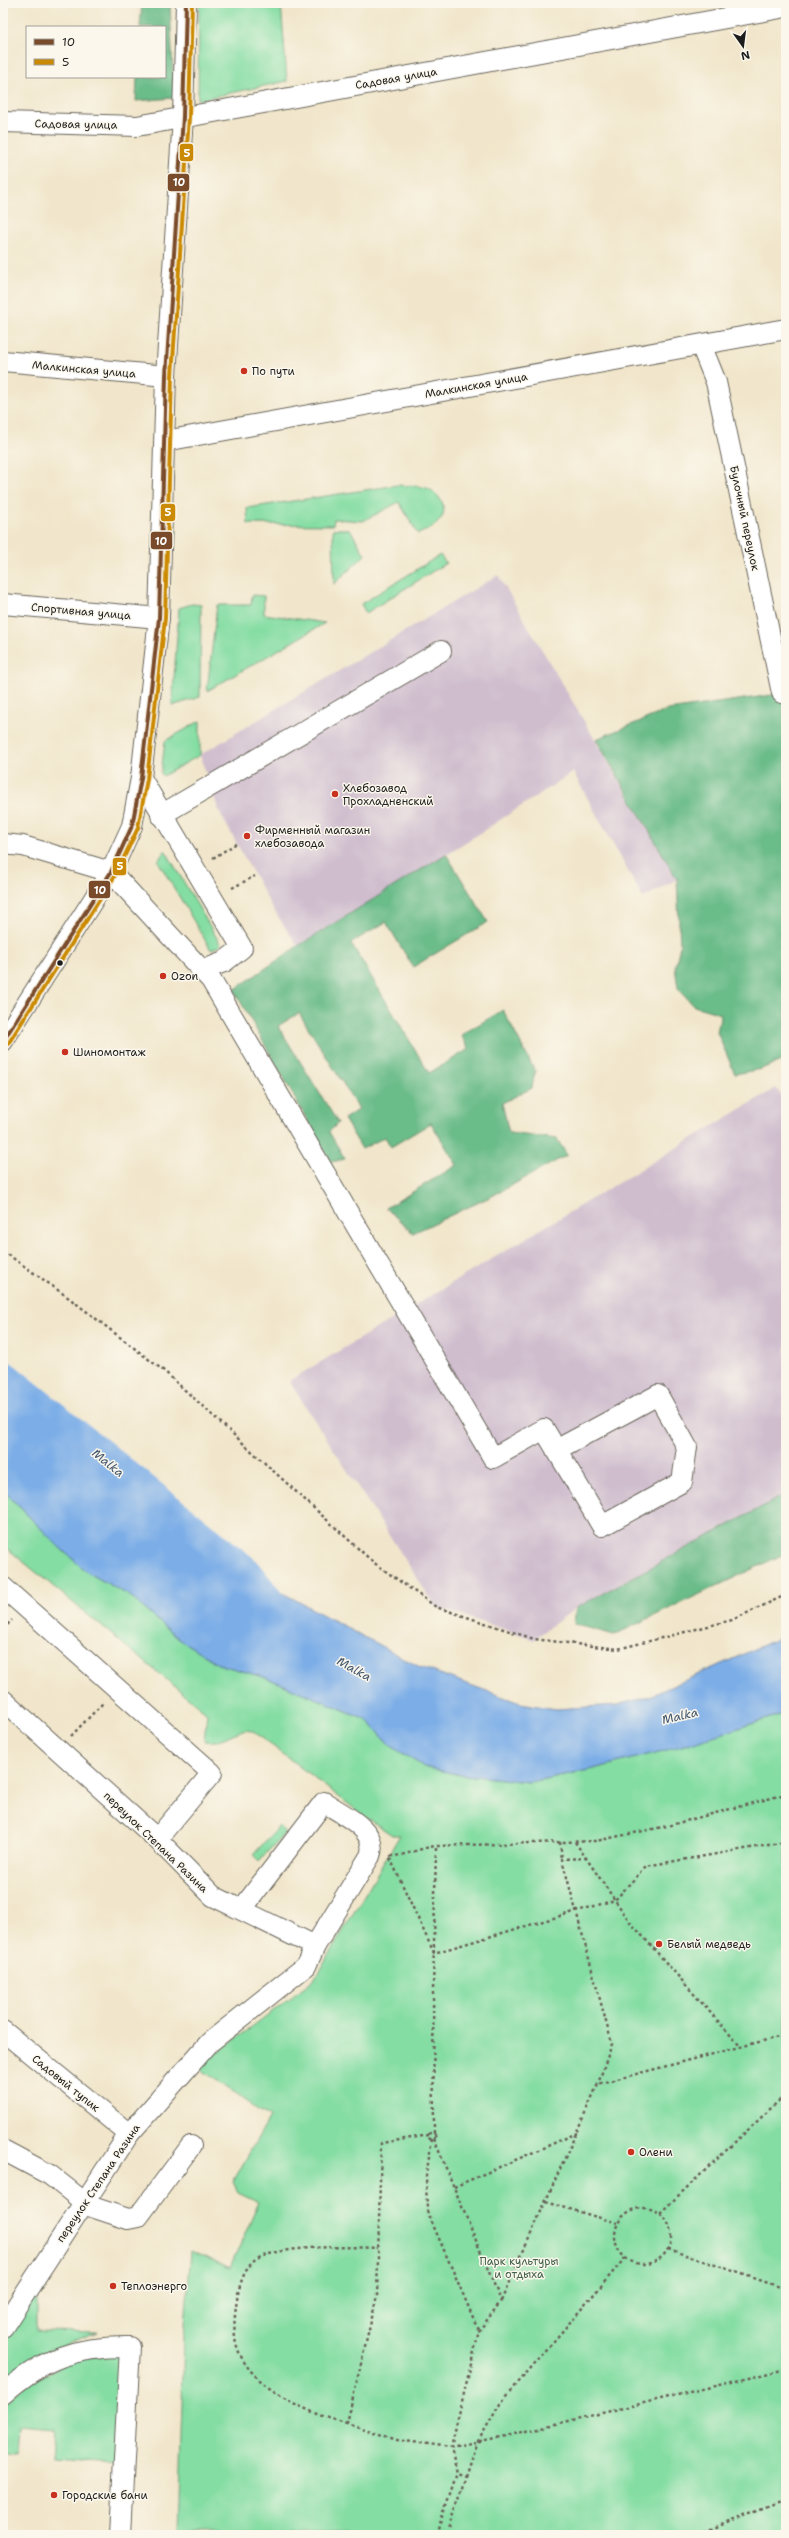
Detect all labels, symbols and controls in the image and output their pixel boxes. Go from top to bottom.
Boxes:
legend [26,26,166,78]
north arrow [723,26,763,66]
text: 10 [62,34,75,50]
text: N [739,47,751,64]
text: 5 [62,54,69,70]
street label: Садовая улица [354,64,438,93]
street label: Садовая улица [35,116,118,133]
line badge: 5 [179,143,194,162]
text: 5 [184,146,191,161]
line badge: 10 [167,173,190,192]
text: 10 [173,175,185,190]
street label: Малкинская улица [32,357,137,382]
place label: По пути [252,364,295,379]
marker: По пути [239,366,249,376]
street label: Малкинская улица [424,369,529,402]
street label: Булочный переулок [726,464,763,572]
line badge: 5 [160,503,176,522]
text: 5 [165,505,172,520]
line badge: 10 [150,531,173,550]
text: 10 [155,534,167,549]
street label: Спортивная улица [30,600,132,623]
place label: Хлебозавод Прохладненский [343,781,433,809]
marker: Хлебозавод Прохладненский [330,789,340,799]
place label: Фирменный магазин хлебозавода [255,823,370,851]
marker: Фирменный магазин хлебозавода [242,831,252,841]
line badge: 5 [112,857,127,876]
text: 5 [117,859,124,874]
line badge: 10 [88,880,111,899]
text: 10 [94,883,106,898]
unlabelled marker [55,958,65,968]
place label: Ozon [171,969,199,984]
marker: Ozon [158,971,168,981]
place label: Шиномонтаж [73,1045,146,1060]
marker: Шиномонтаж [60,1047,70,1057]
water label: Malka [89,1445,127,1481]
water label: Malka [334,1653,374,1685]
water label: Malka [660,1704,700,1728]
street label: переулок Степана Разина [100,1788,211,1896]
place label: Белый медведь [667,1937,751,1952]
marker: Белый медведь [654,1939,664,1949]
street label: Садовый тупик [29,2051,103,2115]
street label: переулок Степана Разина [53,2121,144,2245]
place label: Олени [639,2145,673,2160]
marker: Олени [626,2147,636,2157]
park label: Парк культуры и отдыха [480,2254,559,2282]
place label: Теплоэнерго [121,2279,187,2294]
marker: Теплоэнерго [108,2281,118,2291]
place label: Городские бани [62,2488,148,2503]
marker: Городские бани [49,2490,59,2500]

